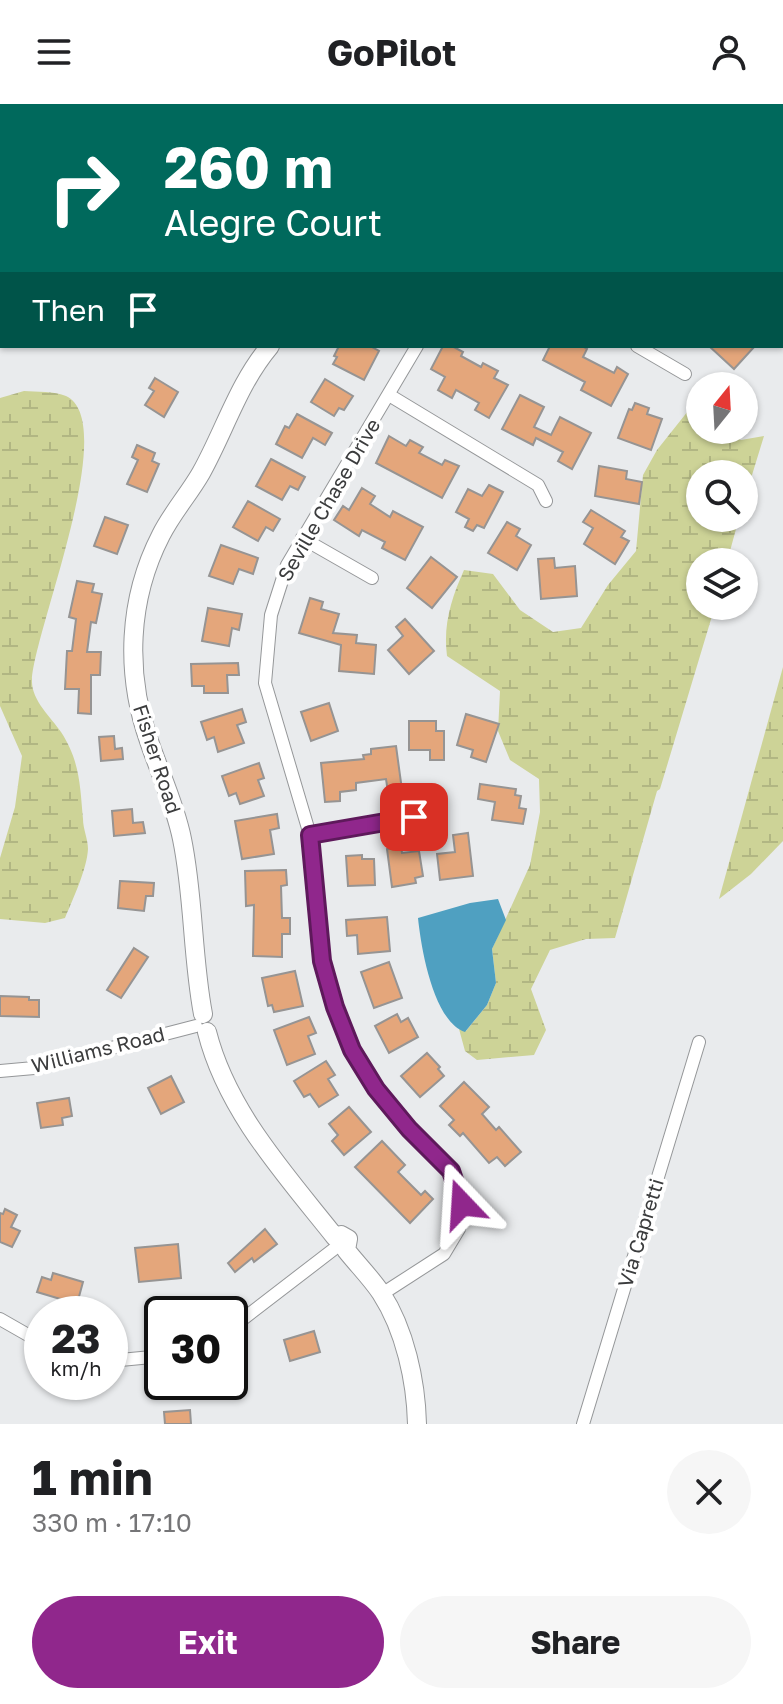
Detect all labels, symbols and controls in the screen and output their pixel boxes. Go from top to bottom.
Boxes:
icon: menu [32,30,76,74]
icon: person [707,30,751,74]
text: GoPilot [327,31,456,74]
text: 260 m [164,133,333,200]
icon: right [32,136,136,240]
text: Alegre Court [164,201,382,244]
icon: arrive [121,288,165,332]
text: Then [32,292,105,328]
north arrow [686,372,758,444]
map controls [686,372,758,620]
street label: Seville Chase Drive [272,414,384,585]
button: search [686,460,758,532]
button: layers [686,548,758,620]
street label: Fisher Road [129,701,187,816]
pin [380,783,448,851]
icon: arrive [392,795,436,839]
street label: Williams Road [29,1021,167,1077]
position arrow [420,1162,504,1246]
street label: Via Capretti [612,1175,668,1290]
speed limit sign: 30 [144,1296,248,1400]
text: 23 [52,1314,100,1362]
text: km/h [51,1356,101,1380]
text: 1 min [32,1448,153,1506]
button: close [667,1450,751,1534]
text: 330 m · 17:10 [32,1507,192,1538]
button: Exit [32,1596,384,1688]
button: Share [400,1596,751,1688]

